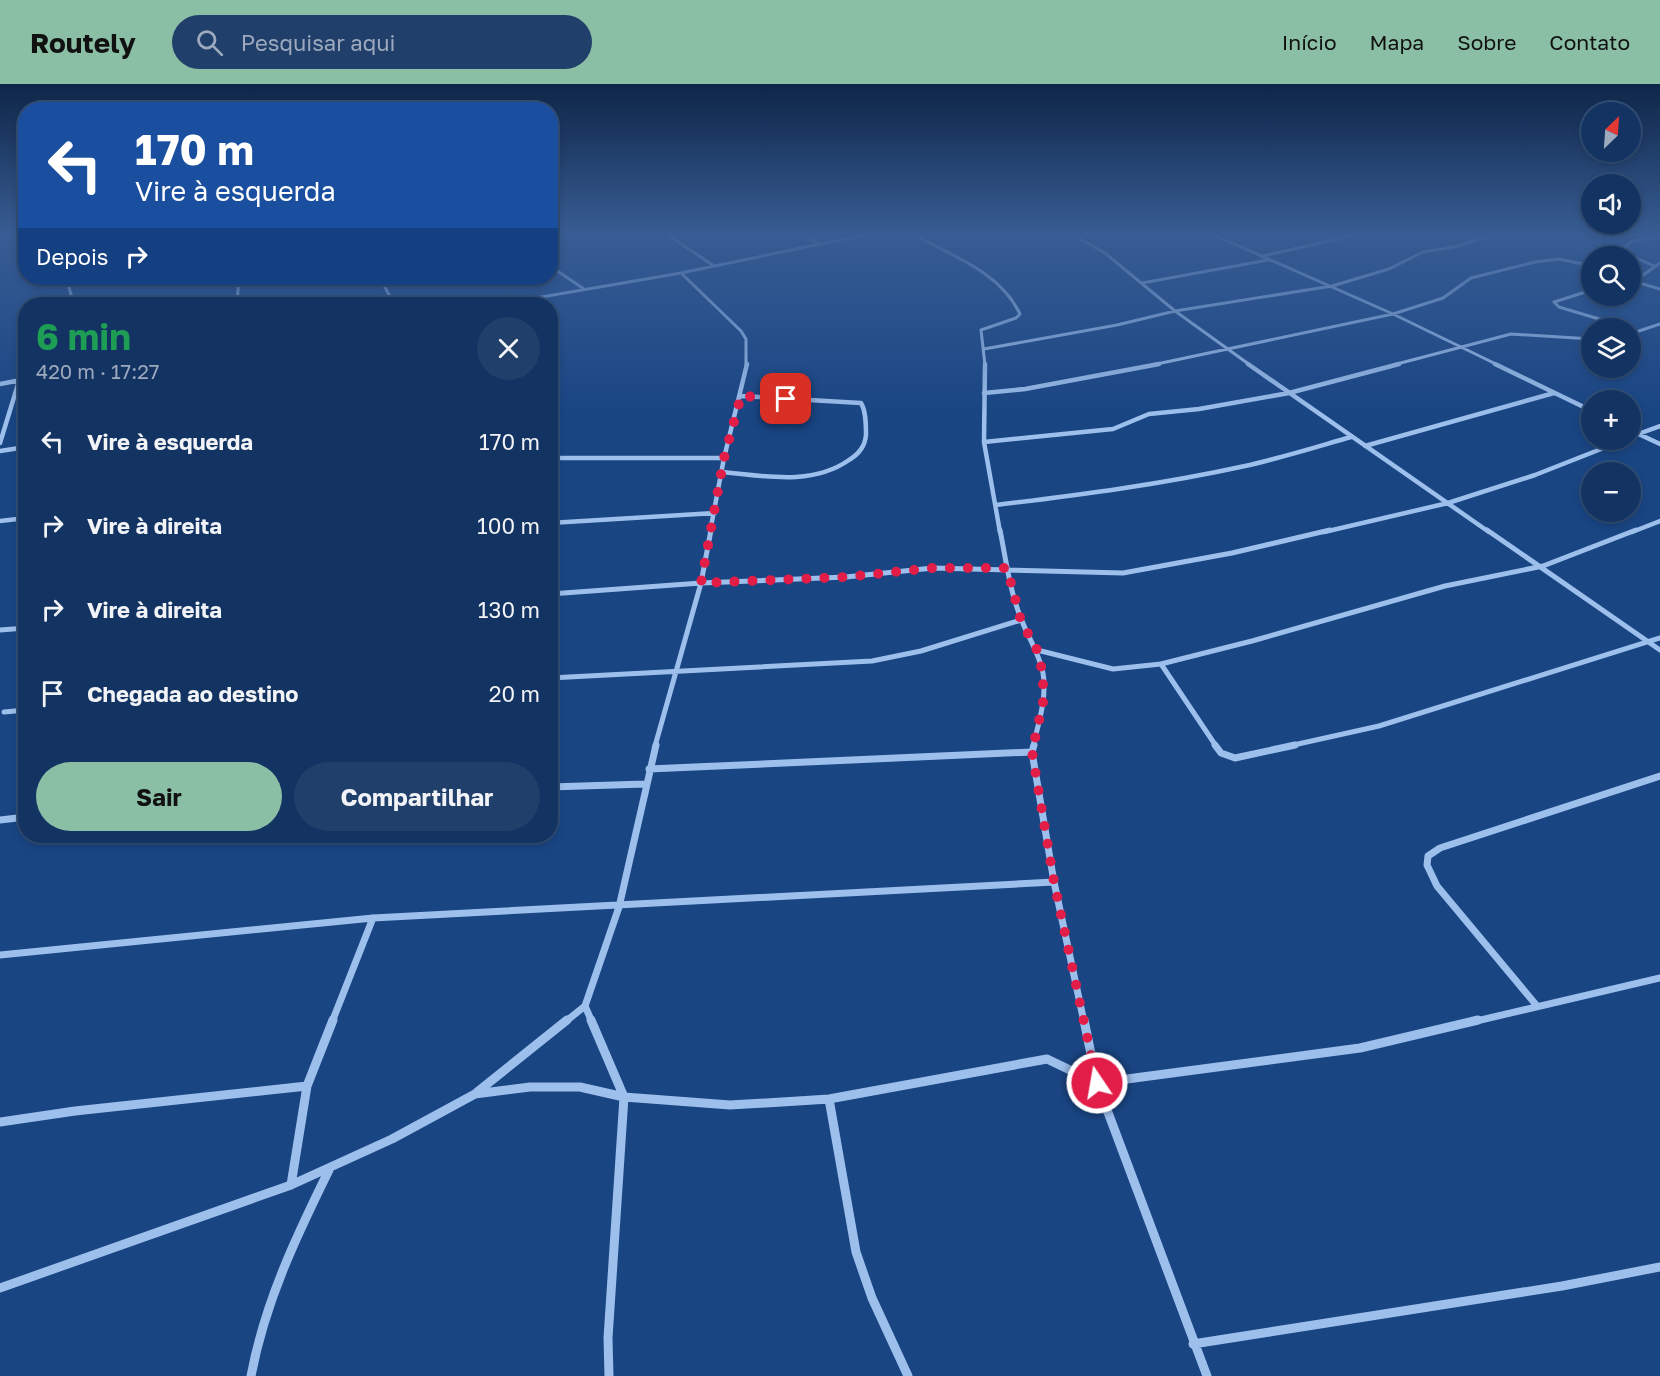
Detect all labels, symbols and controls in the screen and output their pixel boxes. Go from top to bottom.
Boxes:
search box [172,15,592,69]
text: Routely [30,26,136,59]
icon: search [193,26,226,59]
text: Pesquisar aqui [241,29,396,56]
text: Início [1282,29,1337,55]
text: Mapa [1370,29,1424,55]
text: Sobre [1457,29,1516,55]
text: Contato [1549,29,1630,55]
north arrow [1581,102,1641,162]
map controls [1581,102,1641,522]
text: 170 m [135,124,254,174]
icon: left [36,126,114,204]
button: sound [1581,174,1641,234]
text: Vire à esquerda [135,175,336,207]
icon: right [120,240,153,273]
text: Depois [36,243,108,270]
button: search [1581,246,1641,306]
text: 6 min [36,315,131,358]
button: close [477,317,540,380]
button: layers [1581,318,1641,378]
text: 420 m · 17:27 [36,359,159,383]
pin [760,373,811,424]
icon: arrive [769,382,802,415]
button: + [1581,390,1641,450]
icon: left [36,425,69,458]
text: Vire à esquerda [87,428,253,455]
text: 170 m [479,428,540,455]
button: − [1581,462,1641,522]
icon: right [36,509,69,542]
text: Vire à direita [87,512,222,539]
text: 100 m [477,512,540,539]
icon: right [36,593,69,626]
text: Vire à direita [87,596,222,623]
text: 130 m [478,596,540,623]
icon: arrive [36,677,69,710]
text: Chegada ao destino [87,680,299,707]
text: 20 m [489,680,540,707]
button: Sair [36,762,282,831]
button: Compartilhar [294,762,540,831]
position arrow [1065,1051,1129,1115]

